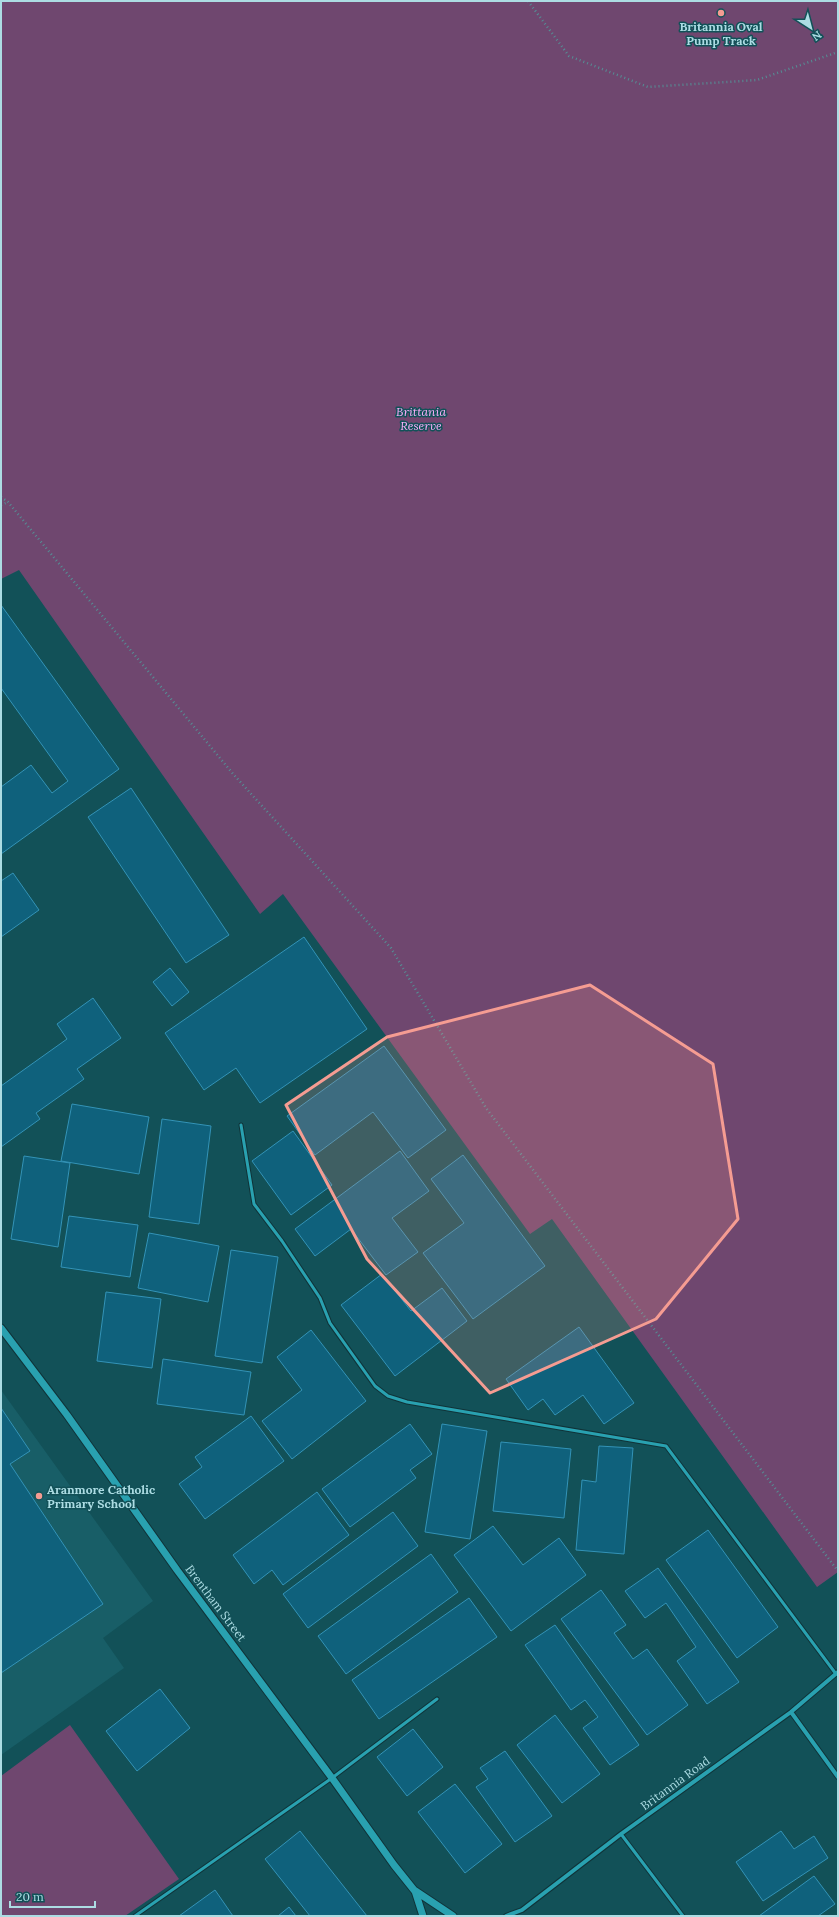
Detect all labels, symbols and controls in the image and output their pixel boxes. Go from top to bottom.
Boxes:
marker: Britannia Oval Pump Track [716,8,726,18]
north arrow [791,8,831,48]
place label: Britannia Oval Pump Track [679,19,763,48]
text: N [809,28,824,45]
park label: Brittania Reserve [396,404,446,433]
place label: Aranmore Catholic Primary School [47,1482,156,1511]
marker: Aranmore Catholic Primary School [34,1491,44,1501]
street label: Brentham Street [182,1562,250,1645]
street label: Britannia Road [637,1753,713,1813]
scale bar [10,1883,95,1909]
text: 20 m [16,1889,44,1904]

